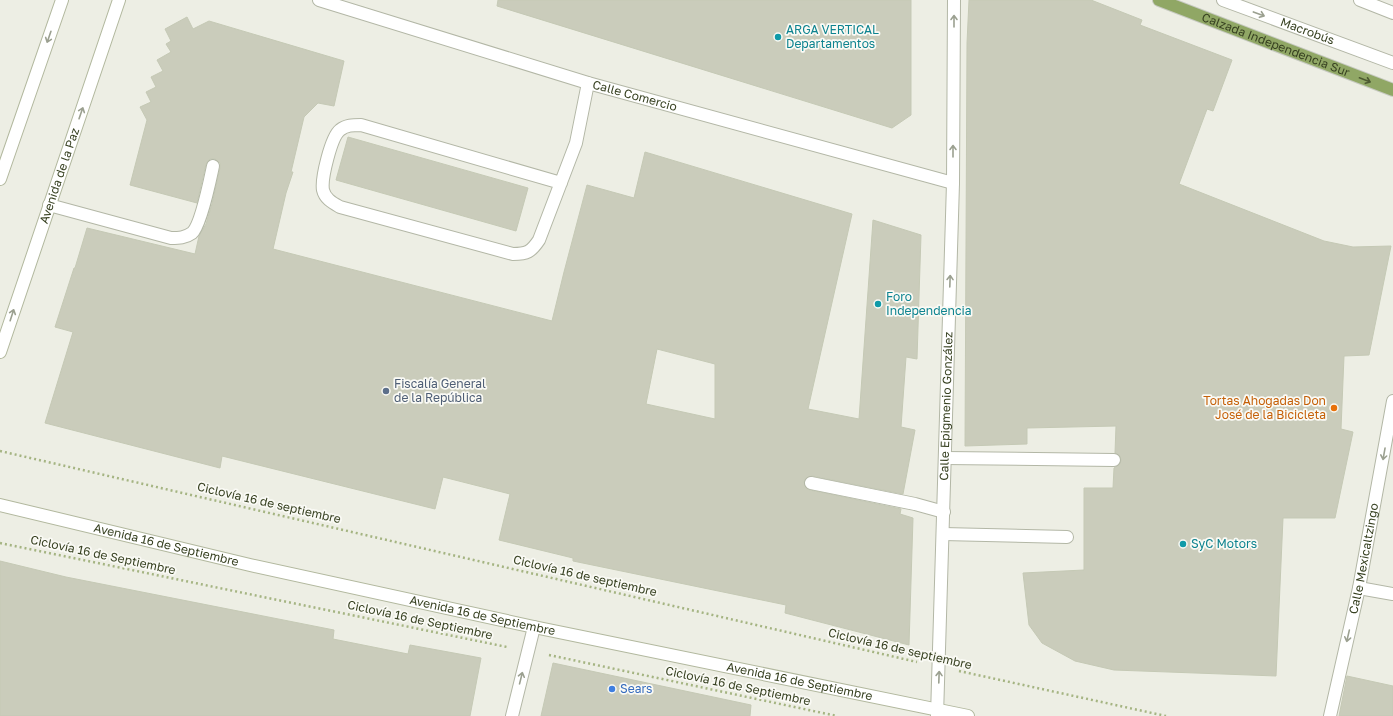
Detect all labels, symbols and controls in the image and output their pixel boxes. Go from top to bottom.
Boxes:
street label: Calzada Independencia Sur [1200,9,1352,80]
one-way arrow [1253,10,1265,18]
street label: Macrobús [1278,14,1337,48]
one-way arrow [950,15,958,28]
place label: ARGA VERTICAL Departamentos [786,22,879,51]
one-way arrow [45,30,53,42]
marker: ARGA VERTICAL Departamentos [773,32,783,42]
one-way arrow [1359,76,1371,84]
street label: Calle Comercio [591,77,679,114]
one-way arrow [77,107,85,119]
street label: Avenida de la Paz [36,126,82,226]
one-way arrow [949,145,957,158]
one-way arrow [946,275,954,288]
place label: Foro Independencia [886,289,971,318]
marker: Foro Independencia [873,299,883,309]
one-way arrow [9,310,17,322]
street label: Calle Epigmenio González [936,331,956,481]
place label: Fiscalía General de la República [394,376,486,405]
marker: Fiscalía General de la República [381,386,391,396]
place label: Tortas Ahogadas Don José de la Bicicleta [1203,393,1326,422]
marker: Tortas Ahogadas Don José de la Bicicleta [1329,403,1339,413]
one-way arrow [1379,447,1387,460]
street label: Ciclovía 16 de septiembre [196,479,342,526]
street label: Calle Mexicaltzingo [1345,502,1381,615]
street label: Avenida 16 de Septiembre [92,520,240,569]
street label: Ciclovía 16 de Septiembre [29,532,177,577]
place label: SyC Motors [1191,536,1257,551]
marker: SyC Motors [1178,539,1188,549]
street label: Ciclovía 16 de septiembre [512,552,658,599]
street label: Avenida 16 de Septiembre [408,592,557,638]
street label: Ciclovía 16 de Septiembre [346,597,494,642]
street label: Ciclovía 16 de septiembre [827,625,973,672]
one-way arrow [1344,629,1352,642]
street label: Avenida 16 de Septiembre [725,659,874,703]
street label: Ciclovía 16 de Septiembre [664,663,812,708]
one-way arrow [935,671,943,684]
one-way arrow [518,672,526,685]
place label: Sears [620,681,652,696]
marker: Sears [607,684,617,694]

